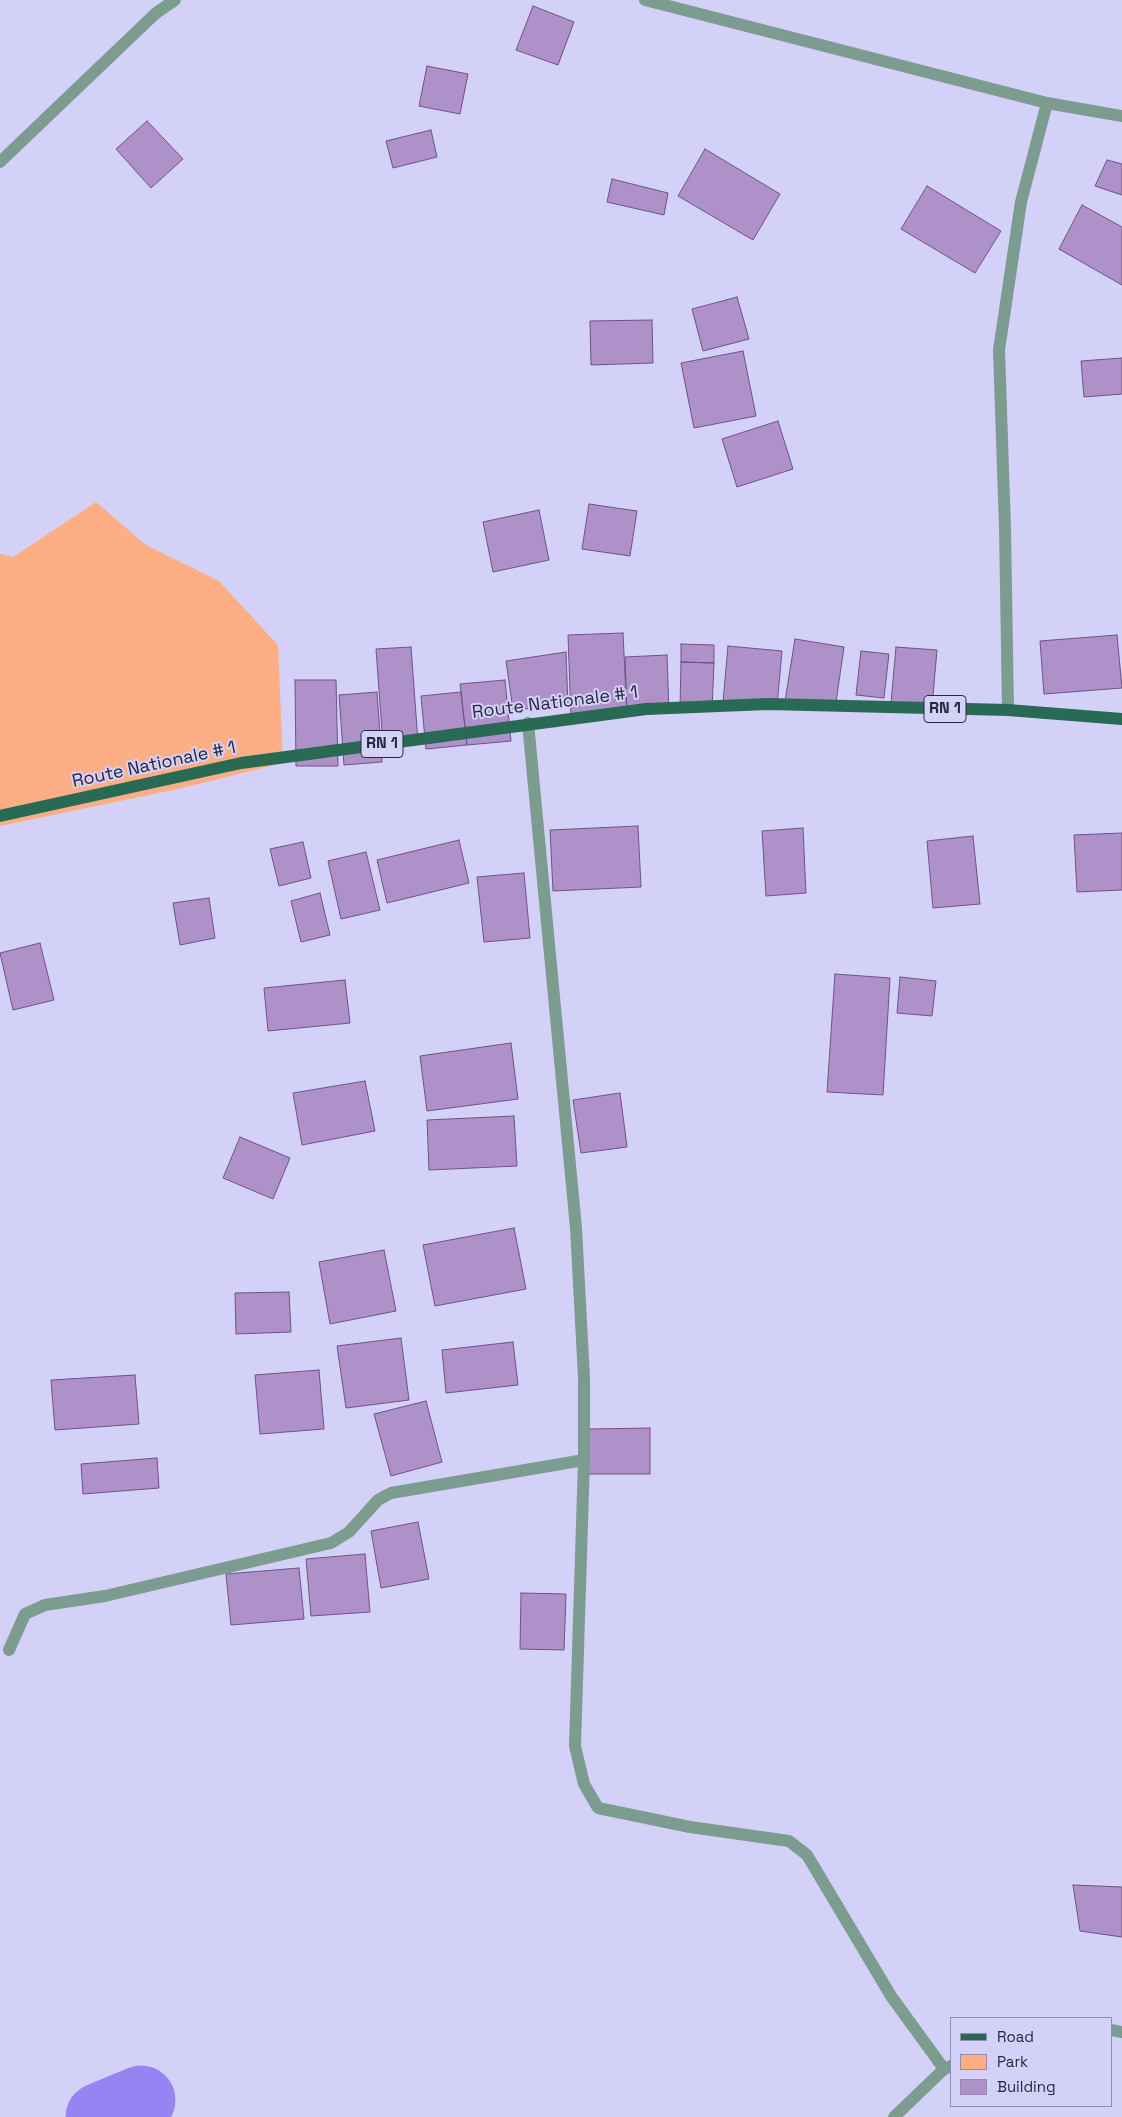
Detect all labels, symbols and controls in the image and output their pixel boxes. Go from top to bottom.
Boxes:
street label: Route Nationale # 1 [471,682,639,724]
road number: RN 1 [924,696,966,722]
road number: RN 1 [361,731,403,758]
street label: Route Nationale # 1 [70,737,238,793]
legend [950,2017,1112,2107]
text: Road [997,2027,1034,2046]
text: Park [997,2052,1028,2071]
text: Building [997,2077,1056,2096]

